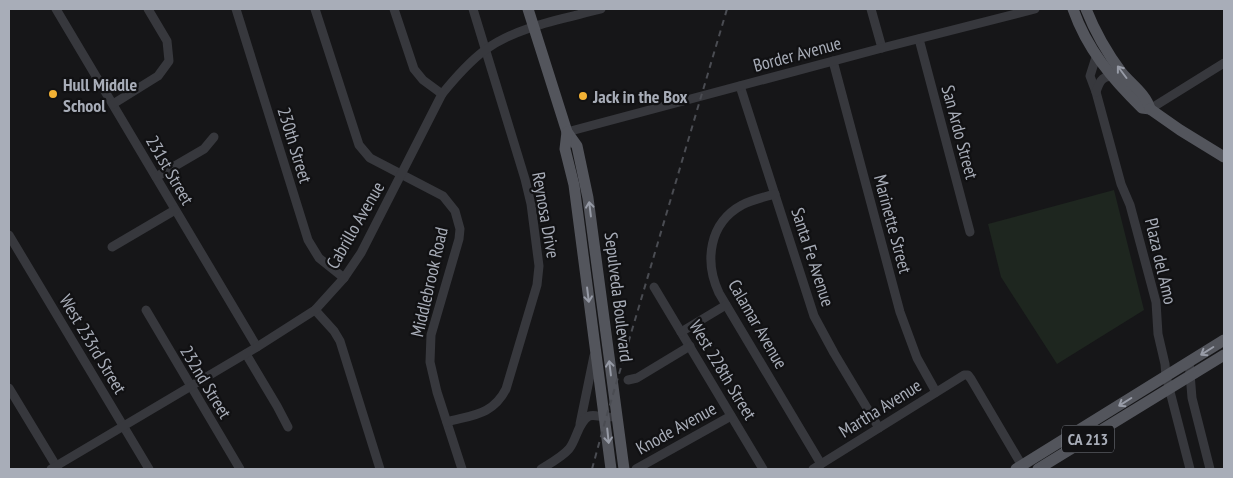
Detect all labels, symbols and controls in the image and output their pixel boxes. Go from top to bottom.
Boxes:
street label: Border Avenue [750,31,844,77]
one-way arrow [1117,65,1127,79]
place label: Hull Middle School [63,73,137,117]
street label: San Ardo Street [936,83,984,181]
place label: Jack in the Box [592,85,688,108]
marker: Hull Middle School [47,88,59,100]
marker: Jack in the Box [577,90,589,102]
street label: 230th Street [273,104,317,186]
street label: 231st Street [141,131,199,209]
street label: Reynosa Drive [527,170,565,260]
street label: Marinette Street [869,172,917,276]
street label: Cabrillo Avenue [321,177,389,273]
one-way arrow [585,202,595,218]
street label: Santa Fe Avenue [786,205,840,309]
street label: Plaza del Amo [1140,216,1182,307]
street label: Middlebrook Road [405,225,453,339]
street label: Sepulveda Boulevard [600,231,638,363]
street label: Calamar Avenue [723,275,793,373]
one-way arrow [583,287,593,303]
street label: West 233rd Street [54,290,132,398]
street label: West 228th Street [684,316,762,424]
street label: 232nd Street [175,341,237,423]
one-way arrow [1200,346,1214,356]
one-way arrow [605,360,615,376]
street label: Martha Avenue [834,374,926,442]
street label: Knode Avenue [632,397,720,459]
one-way arrow [1118,397,1132,407]
road number: CA 213 [1062,426,1114,452]
one-way arrow [603,428,613,444]

